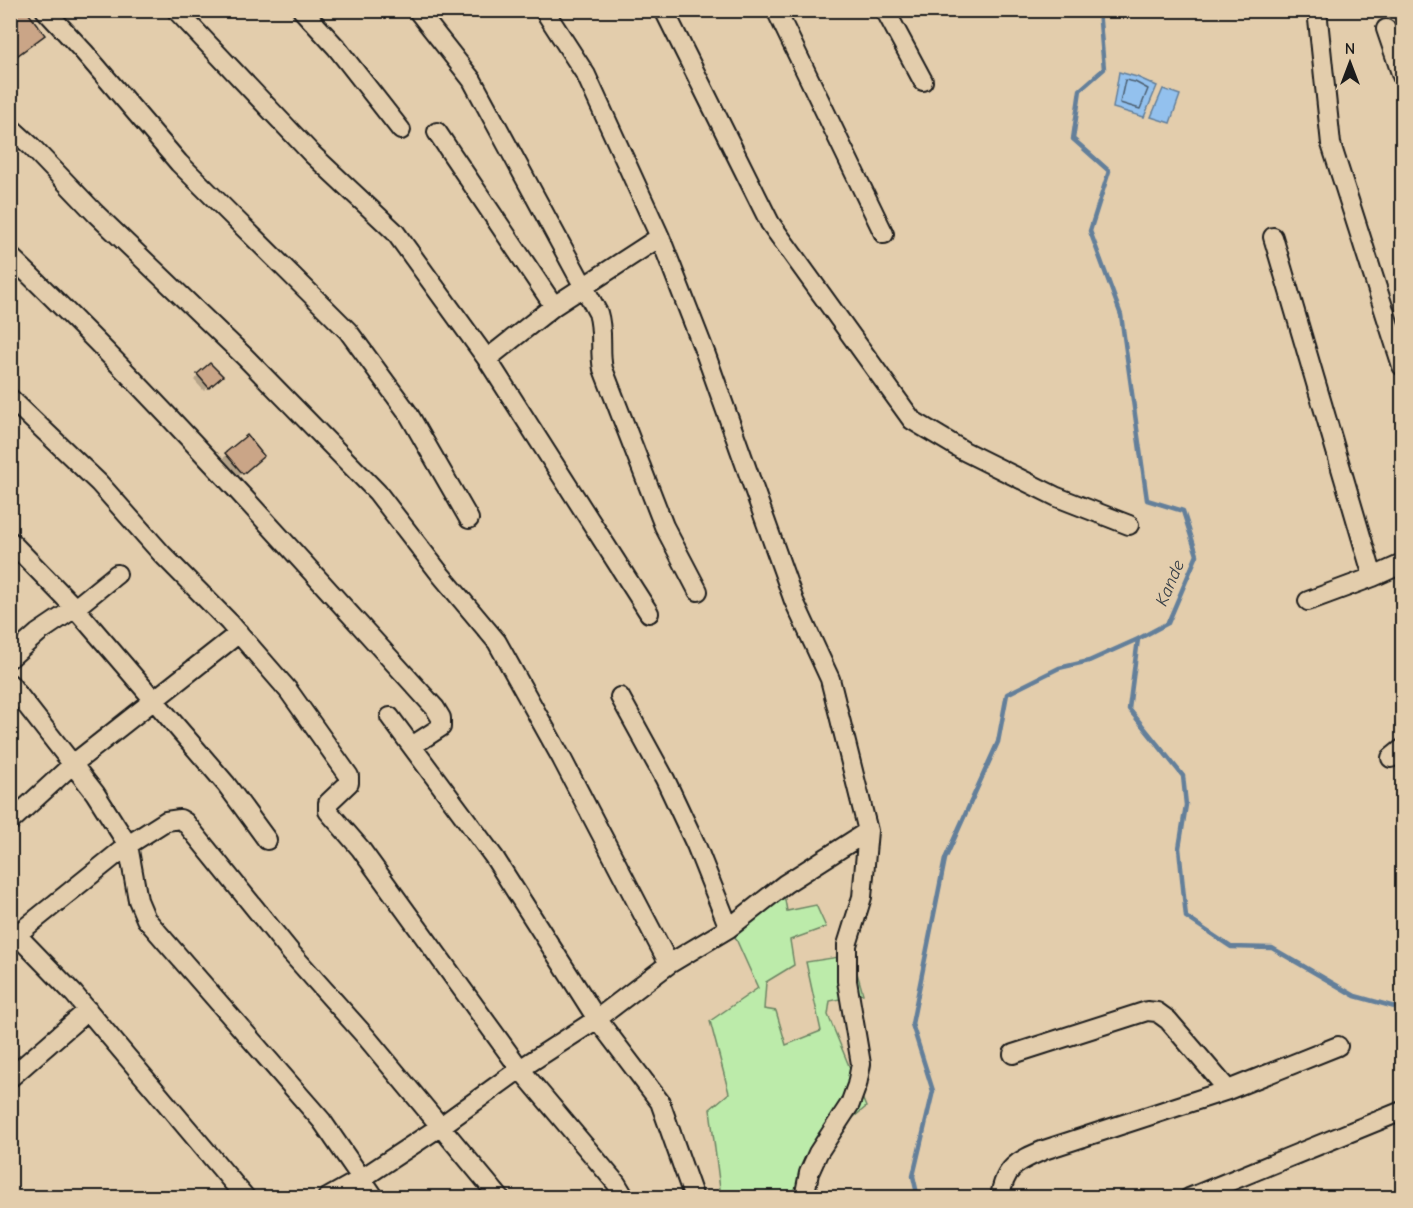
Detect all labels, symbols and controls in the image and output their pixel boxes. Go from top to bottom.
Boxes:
north arrow [1320,33,1380,93]
text: N [1345,40,1355,58]
water label: Kande [1151,557,1189,609]

